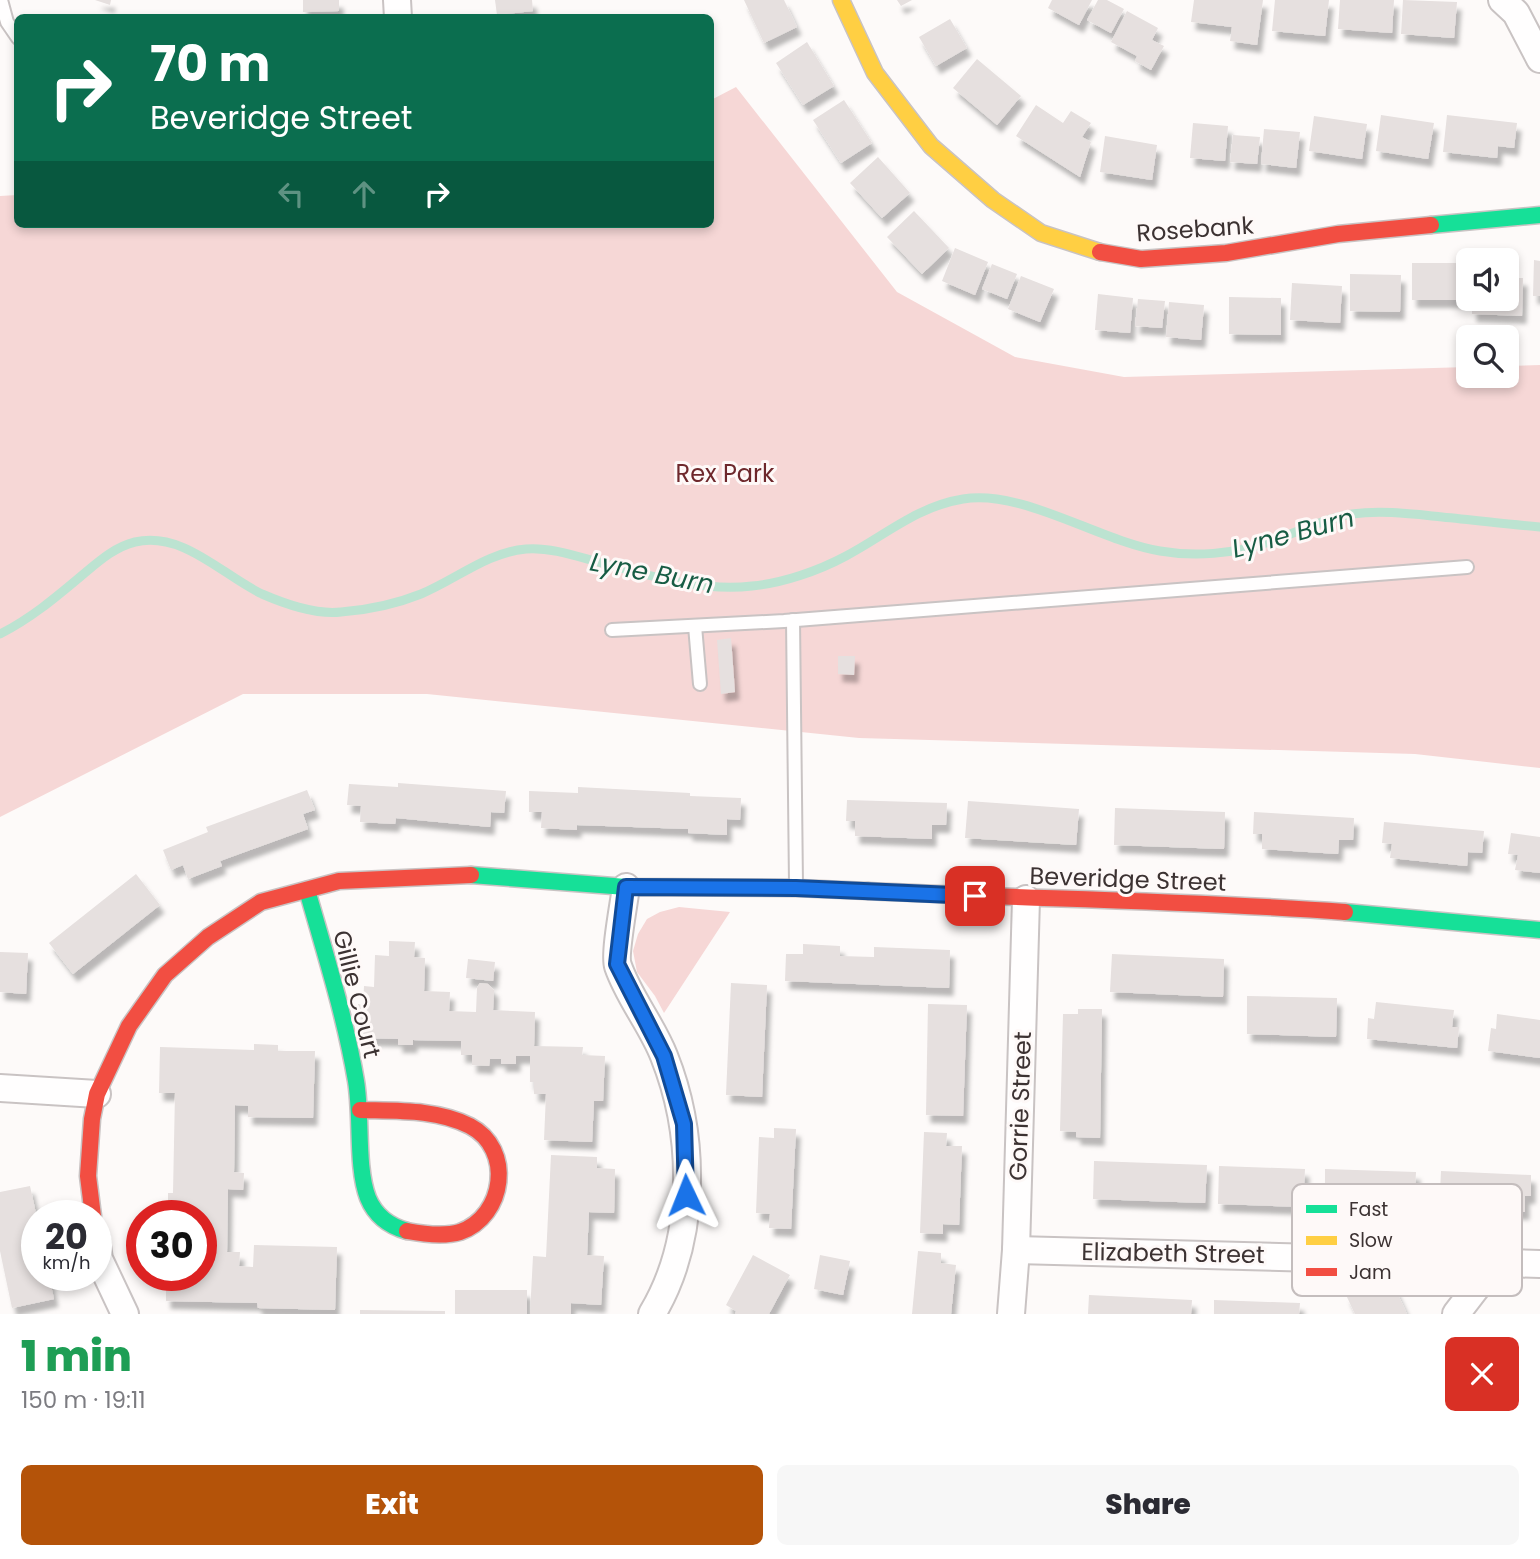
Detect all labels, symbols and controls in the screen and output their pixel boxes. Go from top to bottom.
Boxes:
text: 70 m [150,30,270,98]
icon: right [35,42,126,133]
text: Beveridge Street [150,95,412,140]
icon: left [272,175,310,213]
icon: ahead [345,175,383,213]
icon: right [418,175,456,213]
street label: Rosebank [1135,208,1255,250]
map controls [1456,248,1519,388]
button: sound [1456,248,1519,311]
button: search [1456,325,1519,388]
park label: Rex Park [676,457,775,490]
water label: Lyne Burn [1228,499,1358,567]
water label: Lyne Burn [587,543,717,603]
street label: Beveridge Street [1029,859,1227,899]
pin [945,866,1005,926]
icon: arrive [956,877,994,915]
street label: Gillie Court [325,927,389,1061]
street label: Gorrie Street [1001,1031,1039,1181]
position arrow [649,1158,723,1232]
legend [1292,1184,1522,1296]
text: Fast [1349,1196,1388,1223]
speed limit sign: 30 [126,1200,217,1291]
text: 20 [45,1212,88,1261]
text: Slow [1349,1227,1393,1254]
street label: Elizabeth Street [1081,1235,1265,1271]
text: km/h [43,1250,90,1275]
text: Jam [1349,1259,1391,1286]
text: 1 min [21,1327,132,1386]
button: close [1445,1337,1519,1411]
text: 150 m · 19:11 [21,1384,146,1416]
button: Exit [21,1465,763,1545]
button: Share [777,1465,1519,1545]

